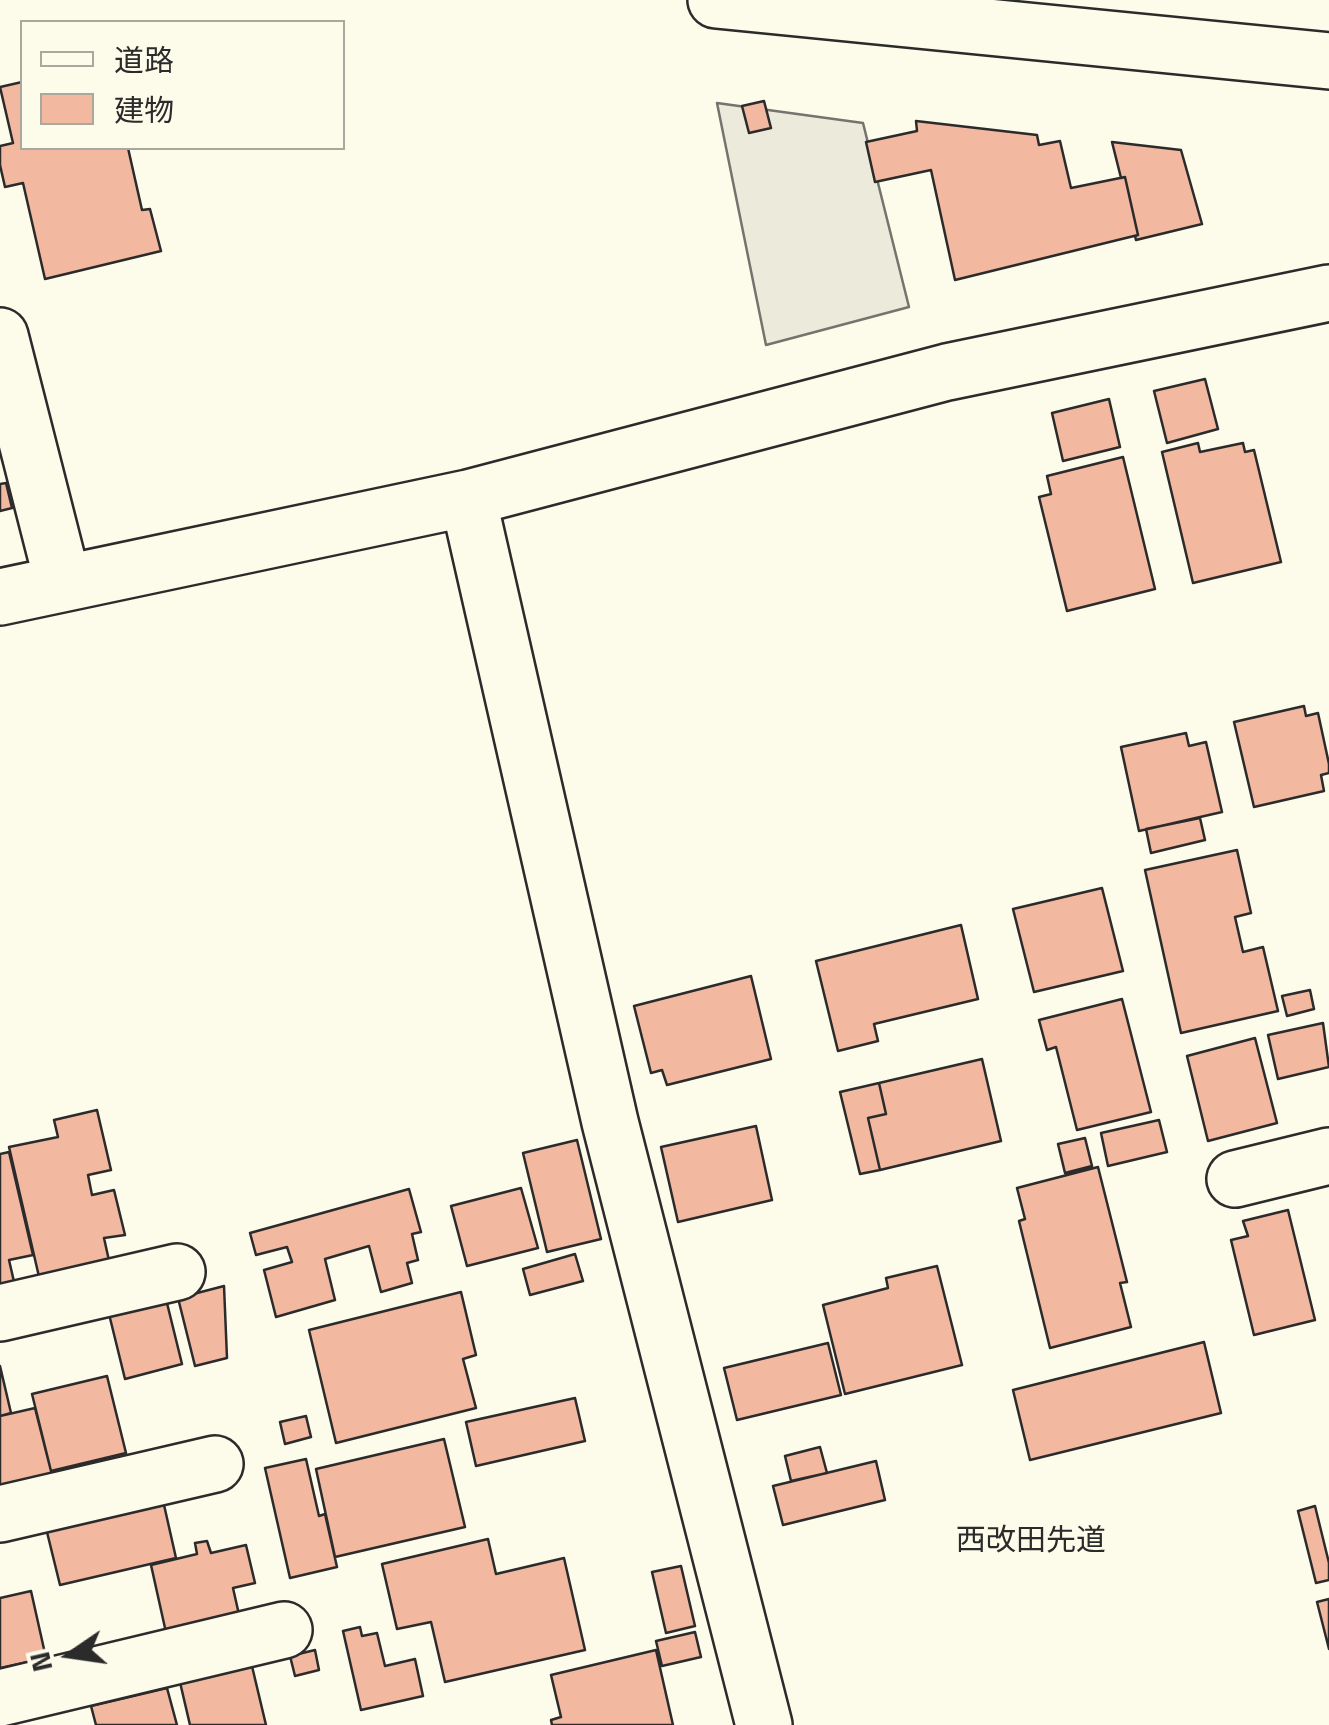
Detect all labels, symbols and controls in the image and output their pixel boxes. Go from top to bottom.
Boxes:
legend [20,20,345,150]
text: 道路 [114,37,174,83]
text: 建物 [114,87,174,133]
district label: 西改田先道 [956,1525,1106,1561]
north arrow [20,1605,120,1705]
text: N [17,1648,63,1676]

